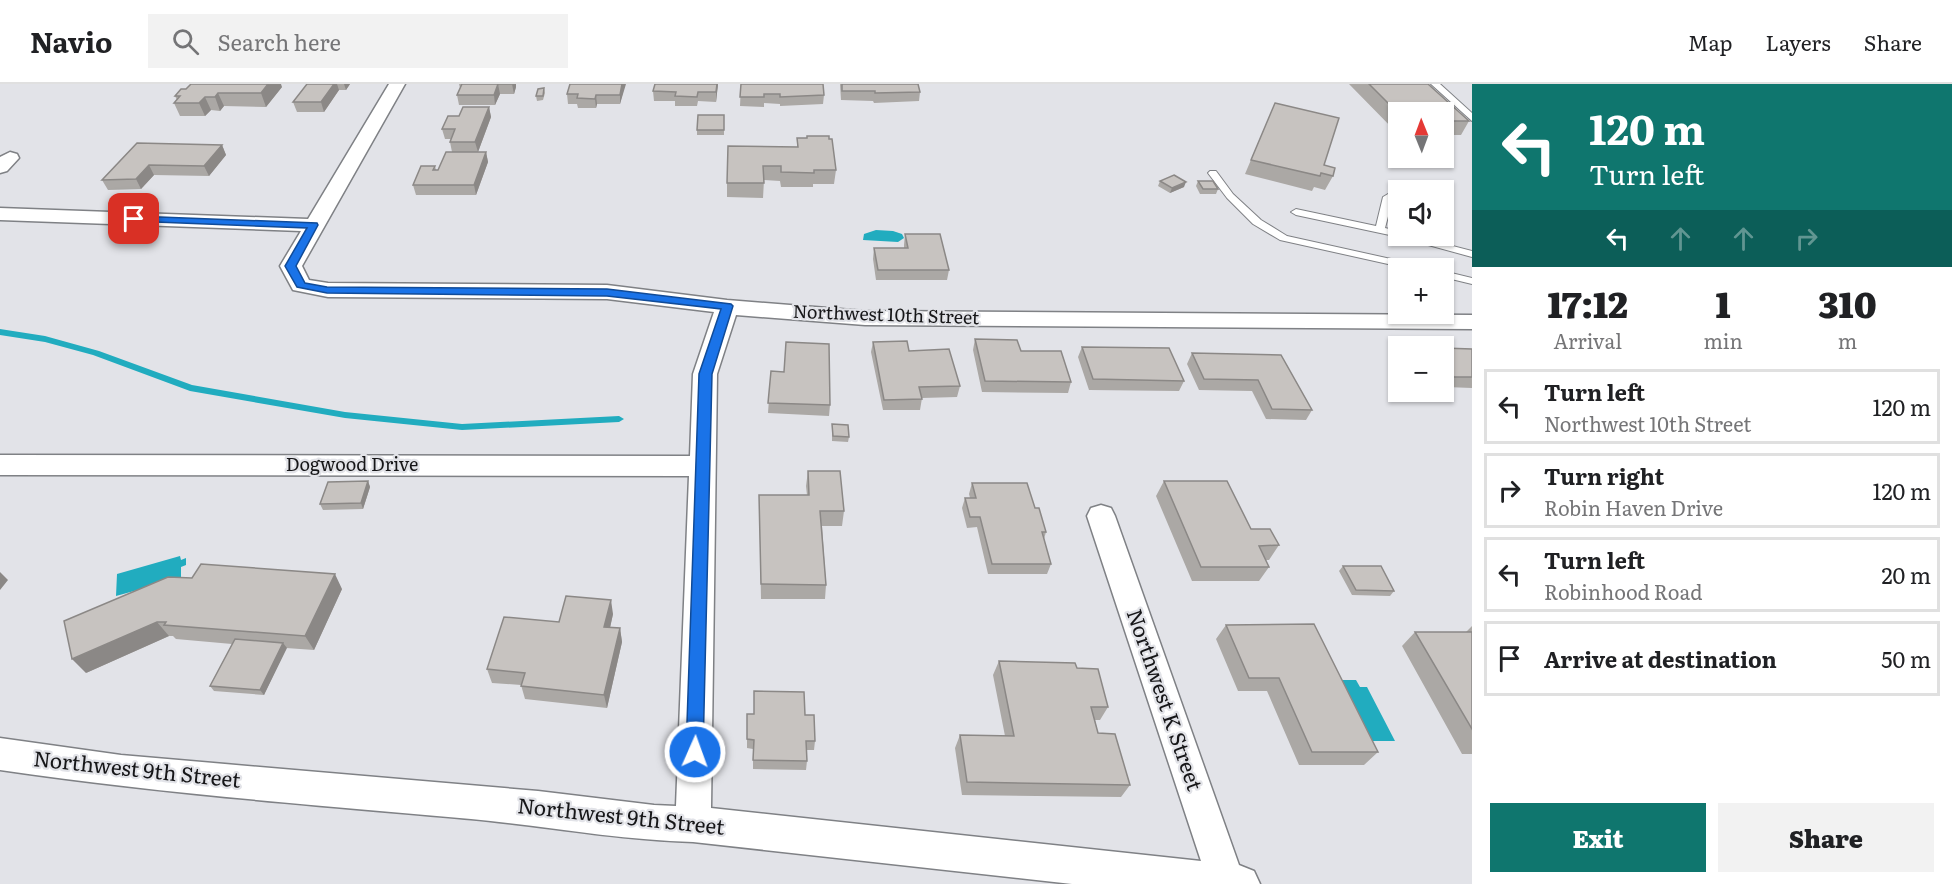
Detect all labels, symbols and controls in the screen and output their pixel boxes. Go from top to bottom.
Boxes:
search box [148,14,568,68]
text: Navio [30,20,112,62]
icon: search [169,25,202,58]
text: Search here [217,25,341,58]
text: Map [1688,26,1733,57]
text: Layers [1766,26,1831,57]
text: Share [1864,26,1922,57]
text: 120 m [1589,96,1705,158]
north arrow [1388,102,1454,168]
map controls [1388,102,1454,402]
icon: left [1490,108,1568,186]
text: Turn left [1589,153,1704,193]
button: sound [1388,180,1454,246]
pin [108,193,159,244]
icon: arrive [117,202,150,235]
icon: left [1601,222,1634,255]
icon: ahead [1664,222,1697,255]
icon: ahead [1727,222,1760,255]
icon: right [1790,222,1823,255]
button: + [1388,258,1454,324]
text: 17:12 [1547,276,1628,329]
text: 1 [1716,276,1731,329]
text: 310 [1818,276,1877,329]
street label: Northwest 10th Street [792,297,981,330]
text: Arrival [1554,325,1622,355]
text: min [1703,325,1743,355]
text: m [1838,325,1857,355]
button: − [1388,336,1454,402]
text: Turn left [1544,375,1645,408]
icon: left [1493,390,1526,423]
text: 120 m [1872,390,1931,423]
text: Northwest 10th Street [1544,408,1751,438]
street label: Dogwood Drive [286,450,418,477]
text: Turn right [1544,459,1664,492]
icon: right [1493,474,1526,507]
text: 120 m [1872,474,1931,507]
text: Robin Haven Drive [1544,492,1723,522]
text: Turn left [1544,543,1645,576]
icon: left [1493,558,1526,591]
text: 20 m [1881,558,1931,591]
text: Robinhood Road [1544,576,1702,606]
street label: Northwest K Street [1121,604,1212,795]
icon: arrive [1493,642,1526,675]
text: Arrive at destination [1544,642,1777,675]
text: 50 m [1881,642,1931,675]
position arrow [663,720,727,784]
street label: Northwest 9th Street [32,741,243,794]
street label: Northwest 9th Street [516,788,727,841]
button: Exit [1490,803,1706,872]
button: Share [1718,803,1934,872]

